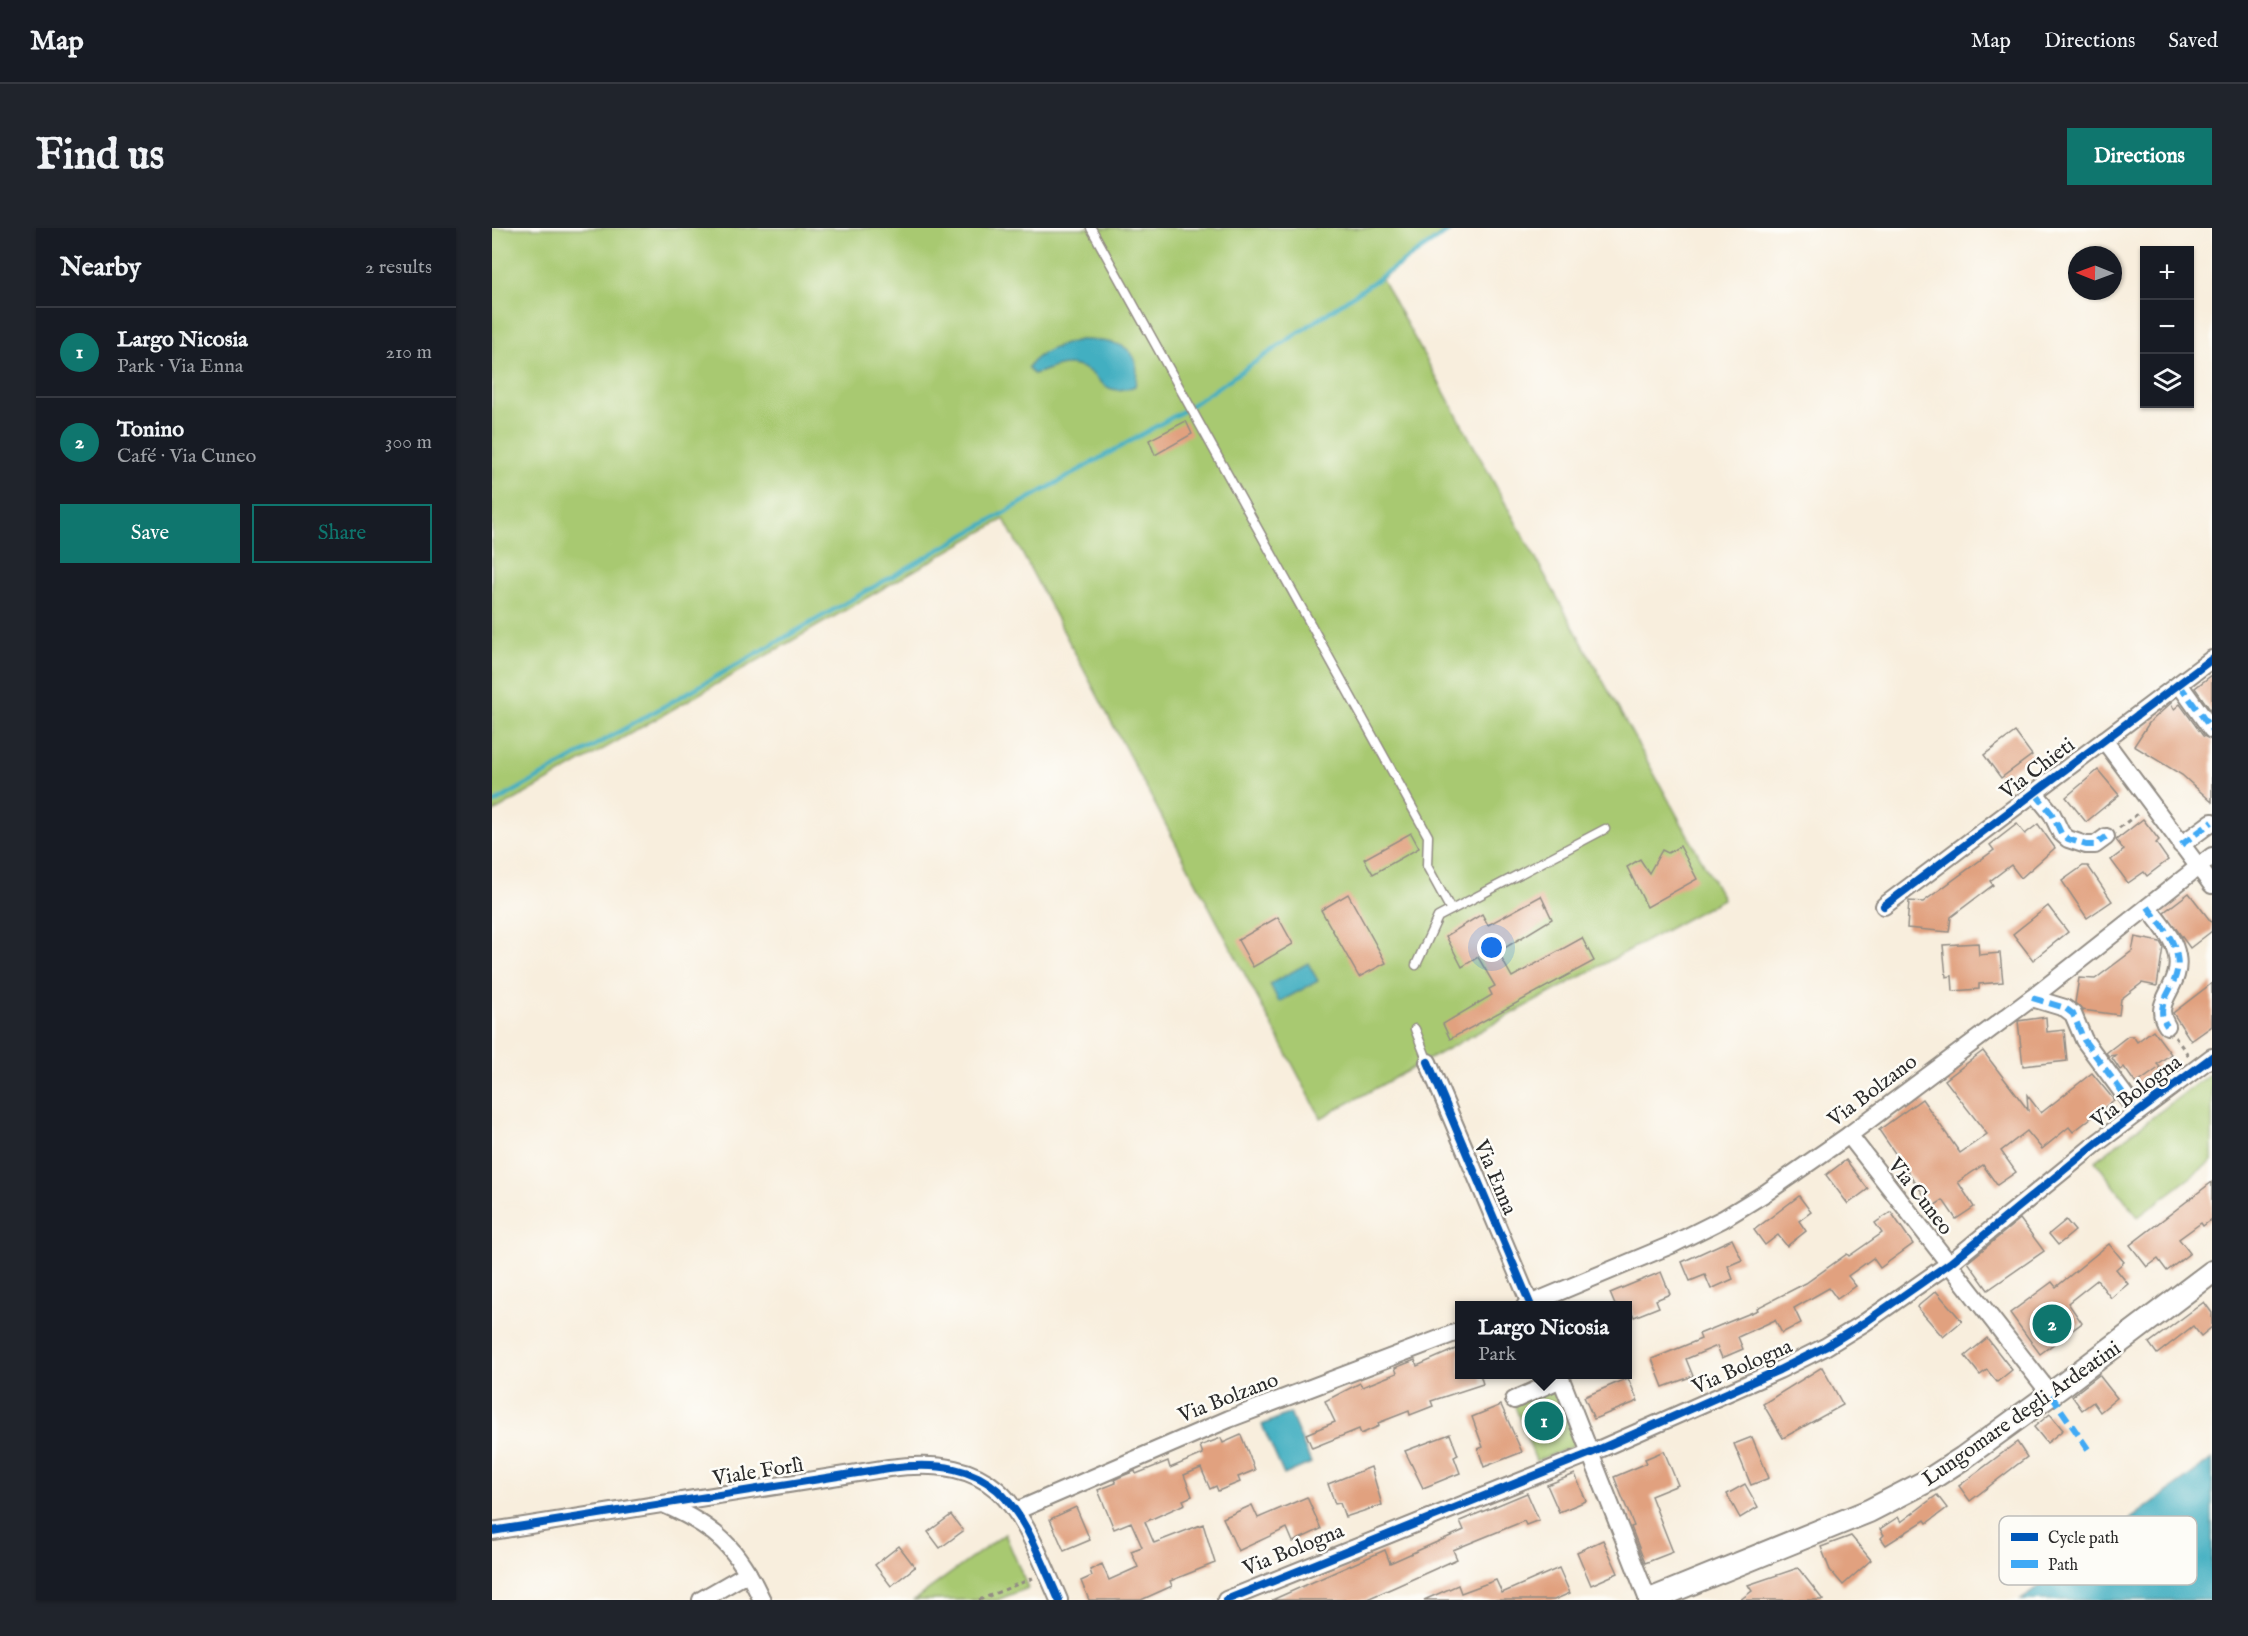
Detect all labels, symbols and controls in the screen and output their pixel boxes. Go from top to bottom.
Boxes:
text: Map [30,24,84,59]
text: Map [1971,28,2011,55]
text: Directions [2044,28,2135,55]
text: Saved [2168,28,2218,55]
button: Directions [2067,128,2212,185]
text: Find us [36,130,164,183]
north arrow [2068,246,2122,300]
map controls [2140,246,2194,408]
button: + [2140,246,2194,300]
text: Nearby [60,251,141,284]
text: 2 results [365,255,432,280]
button: − [2140,300,2194,354]
text: Largo Nicosia [117,326,248,354]
text: 1 [76,340,83,365]
text: 210 m [386,340,432,365]
text: Park · Via Enna [117,354,243,379]
button: layers [2140,354,2194,408]
text: Tonino [117,416,184,444]
text: 2 [75,430,84,455]
text: 300 m [385,430,432,455]
text: Café · Via Cuneo [117,444,256,469]
button: Save [60,504,240,563]
button: Share [252,504,432,563]
street label: Via Chieti [1994,732,2081,807]
your location [1477,933,1506,962]
street label: Via Bolzano [1822,1049,1923,1134]
street label: Via Bologna [2085,1049,2188,1136]
street label: Via Enna [1466,1135,1523,1220]
street label: Via Cuneo [1881,1152,1958,1241]
popup [1455,1301,1632,1379]
pin: 2 [2032,1302,2072,1346]
text: Largo Nicosia [1478,1314,1609,1342]
street label: Via Bologna [1687,1333,1798,1402]
street label: Lungomare degli Ardeatini [1917,1335,2126,1493]
text: Park [1478,1342,1516,1367]
street label: Via Bolzano [1174,1367,1282,1430]
pin: 1 [1524,1398,1564,1444]
street label: Viale Forlì [710,1452,806,1493]
legend [1999,1516,2197,1585]
street label: Via Bologna [1238,1518,1349,1583]
text: Cycle path [2048,1529,2119,1549]
text: Path [2048,1556,2079,1576]

